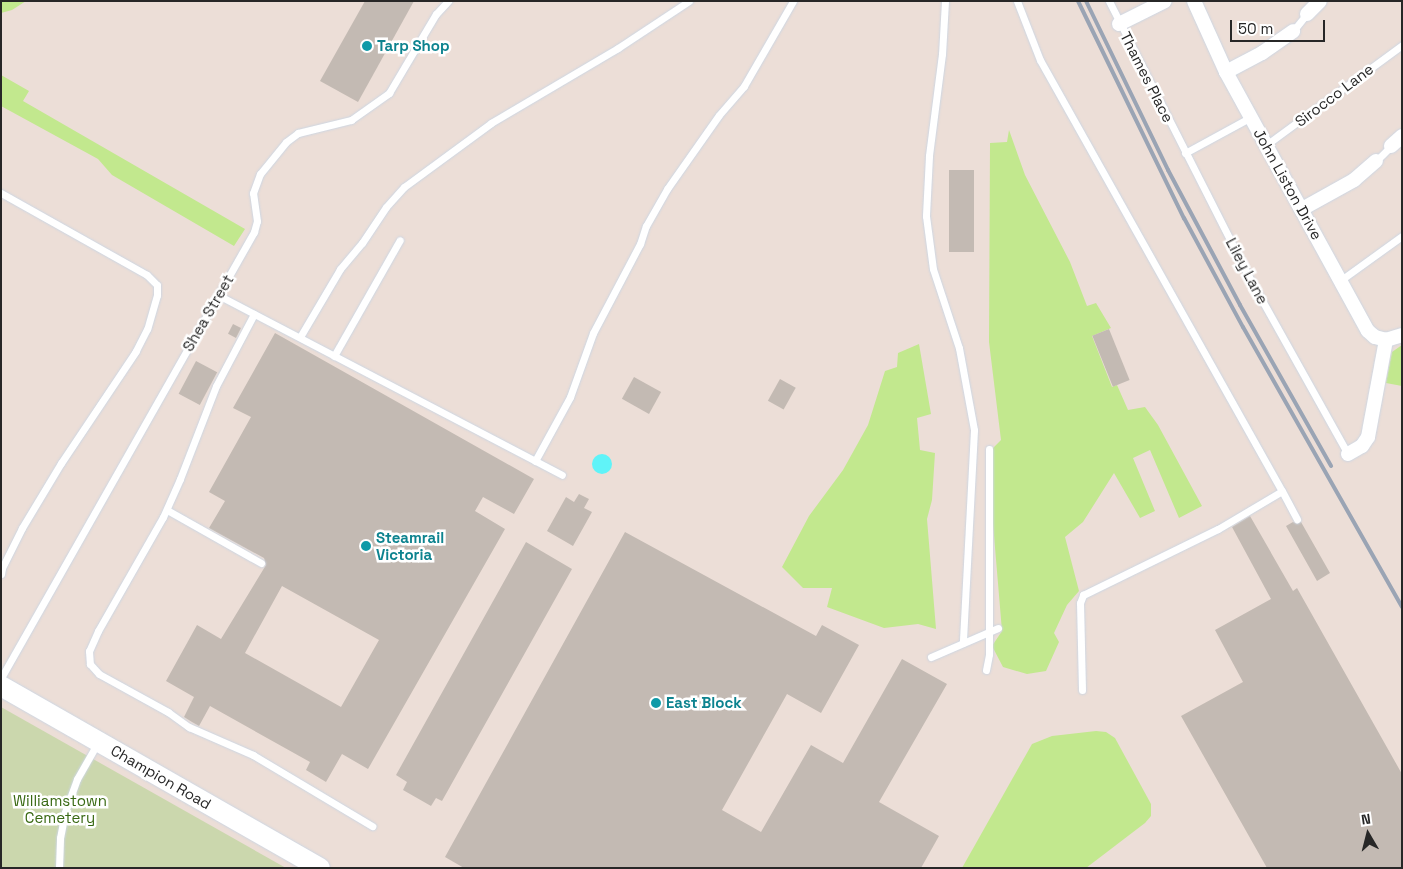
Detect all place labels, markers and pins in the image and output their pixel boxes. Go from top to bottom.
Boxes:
place label: Tarp Shop [377,37,450,55]
marker: Tarp Shop [361,40,373,52]
place label: Steamrail Victoria [376,528,444,563]
marker: Steamrail Victoria [360,540,372,552]
place label: East Block [666,694,742,712]
marker: East Block [650,697,662,709]

